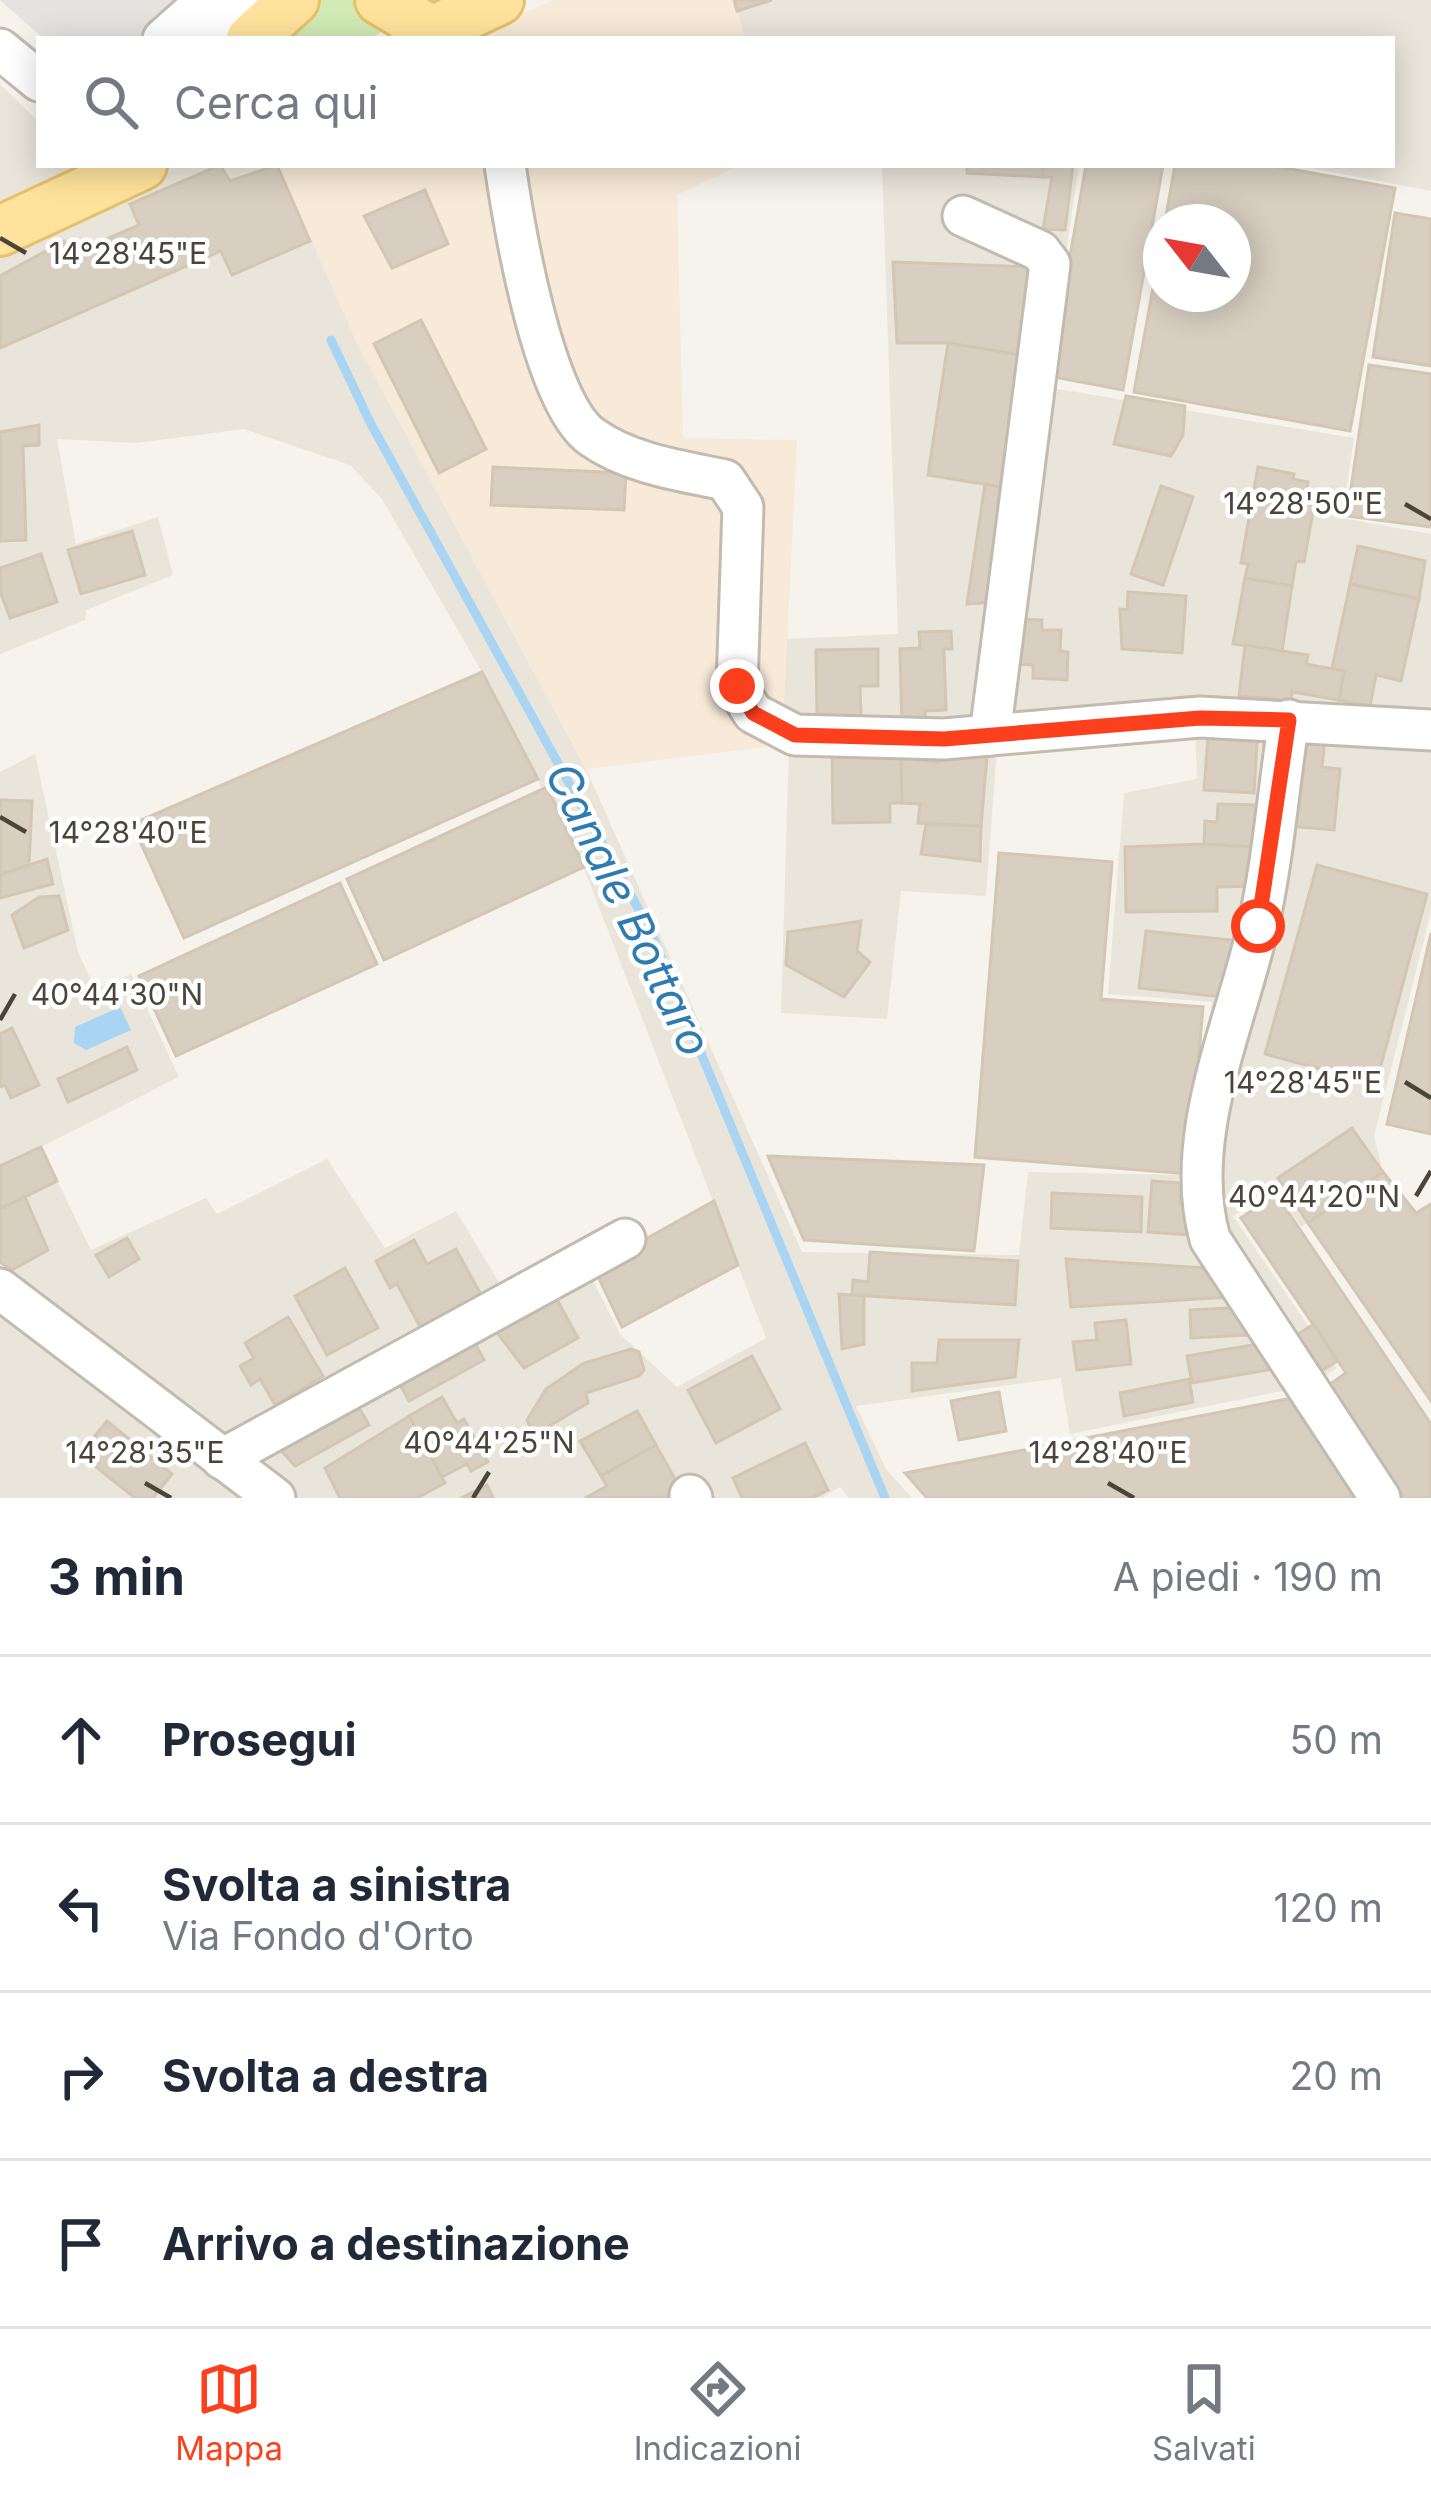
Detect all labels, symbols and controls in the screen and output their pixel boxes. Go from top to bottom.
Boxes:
search box [36,36,1395,168]
icon: search [78,69,144,135]
text: Cerca qui [174,75,378,130]
north arrow [1143,204,1251,312]
text: 14°28'45"E [49,235,207,271]
text: 14°28'50"E [1223,485,1383,521]
route end [710,659,764,713]
water label: Canale Bottaro [534,753,724,1065]
text: 14°28'40"E [49,814,207,850]
route start [1231,899,1285,953]
text: 40°44'30"N [31,976,203,1012]
text: 14°28'45"E [1224,1064,1382,1100]
text: 40°44'20"N [1228,1178,1400,1214]
text: 40°44'25"N [403,1424,575,1460]
text: 14°28'35"E [65,1434,225,1470]
text: 14°28'40"E [1029,1434,1187,1470]
text: 3 min [48,1546,185,1607]
text: A piedi · 190 m [1113,1553,1383,1600]
icon: ahead [48,1707,114,1773]
text: Prosegui [162,1712,357,1767]
text: 50 m [1290,1716,1383,1763]
text: Svolta a sinistra [162,1857,511,1912]
icon: left [48,1875,114,1941]
text: 120 m [1274,1884,1383,1931]
text: Via Fondo d'Orto [162,1912,474,1959]
icon: right [48,2043,114,2109]
text: Svolta a destra [162,2048,489,2103]
text: 20 m [1289,2052,1383,2099]
icon: arrive [48,2211,114,2277]
text: Arrivo a destinazione [162,2216,630,2271]
tab: Mappa [175,2356,283,2468]
tab: Indicazioni [634,2356,801,2468]
tab: Salvati [1152,2356,1256,2468]

